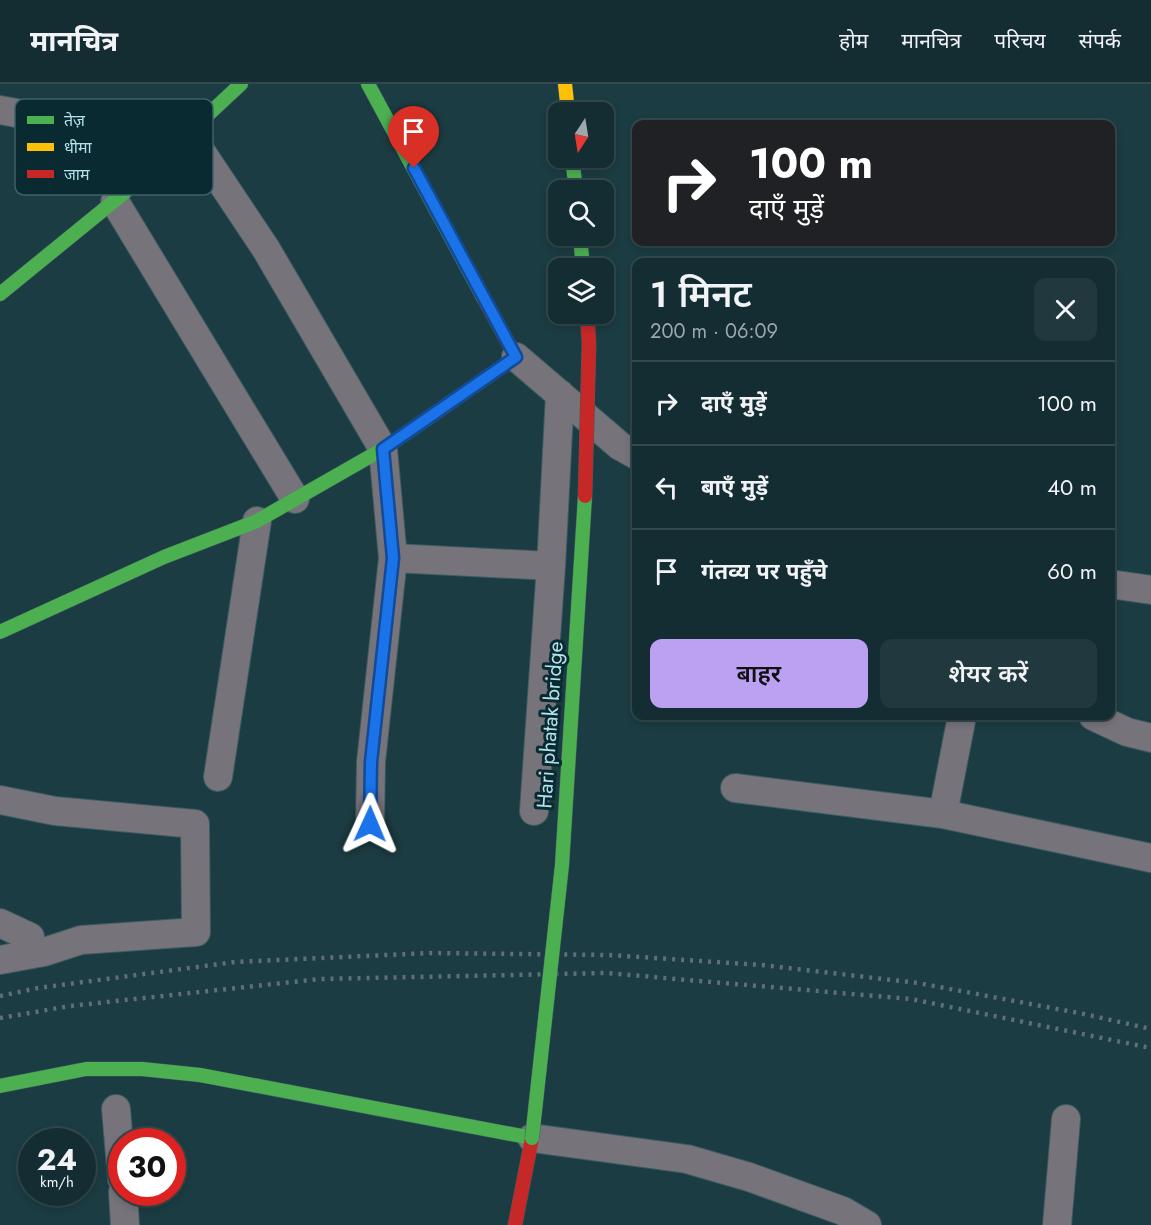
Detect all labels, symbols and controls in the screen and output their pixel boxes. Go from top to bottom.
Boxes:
text: मानचित्र [30,21,118,62]
text: होम [839,26,868,56]
text: मानचित्र [901,26,961,56]
text: परिचय [994,26,1046,56]
text: संपर्क [1079,26,1121,56]
legend [15,99,213,195]
north arrow [548,102,614,168]
map controls [548,102,614,324]
pin [388,106,439,168]
text: तेज़ [64,109,86,132]
icon: arrive [397,115,430,148]
text: 100 m [749,133,873,194]
text: धीमा [64,136,93,159]
icon: right [650,144,728,222]
text: जाम [64,163,90,186]
button: search [548,180,614,246]
text: दाएँ मुड़ें [749,189,824,228]
button: layers [548,258,614,324]
text: 1 मिनट [650,268,752,320]
button: close [1034,278,1097,341]
text: 200 m · 06:09 [650,317,778,346]
icon: right [650,387,683,420]
text: दाएँ मुड़ें [701,387,767,419]
text: 100 m [1037,387,1097,419]
icon: left [650,471,683,504]
text: बाएँ मुड़ें [701,471,768,503]
text: 40 m [1047,471,1097,503]
icon: arrive [650,555,683,588]
text: गंतव्य पर पहुँचे [701,555,827,587]
text: 60 m [1047,555,1097,587]
button: बाहर [650,639,868,708]
button: शेयर करें [880,639,1097,708]
street label: Hari phatak bridge [529,640,571,809]
position arrow [338,792,402,856]
speed limit sign: 30 [108,1128,186,1206]
text: 24 [37,1138,77,1181]
text: km/h [40,1171,74,1193]

